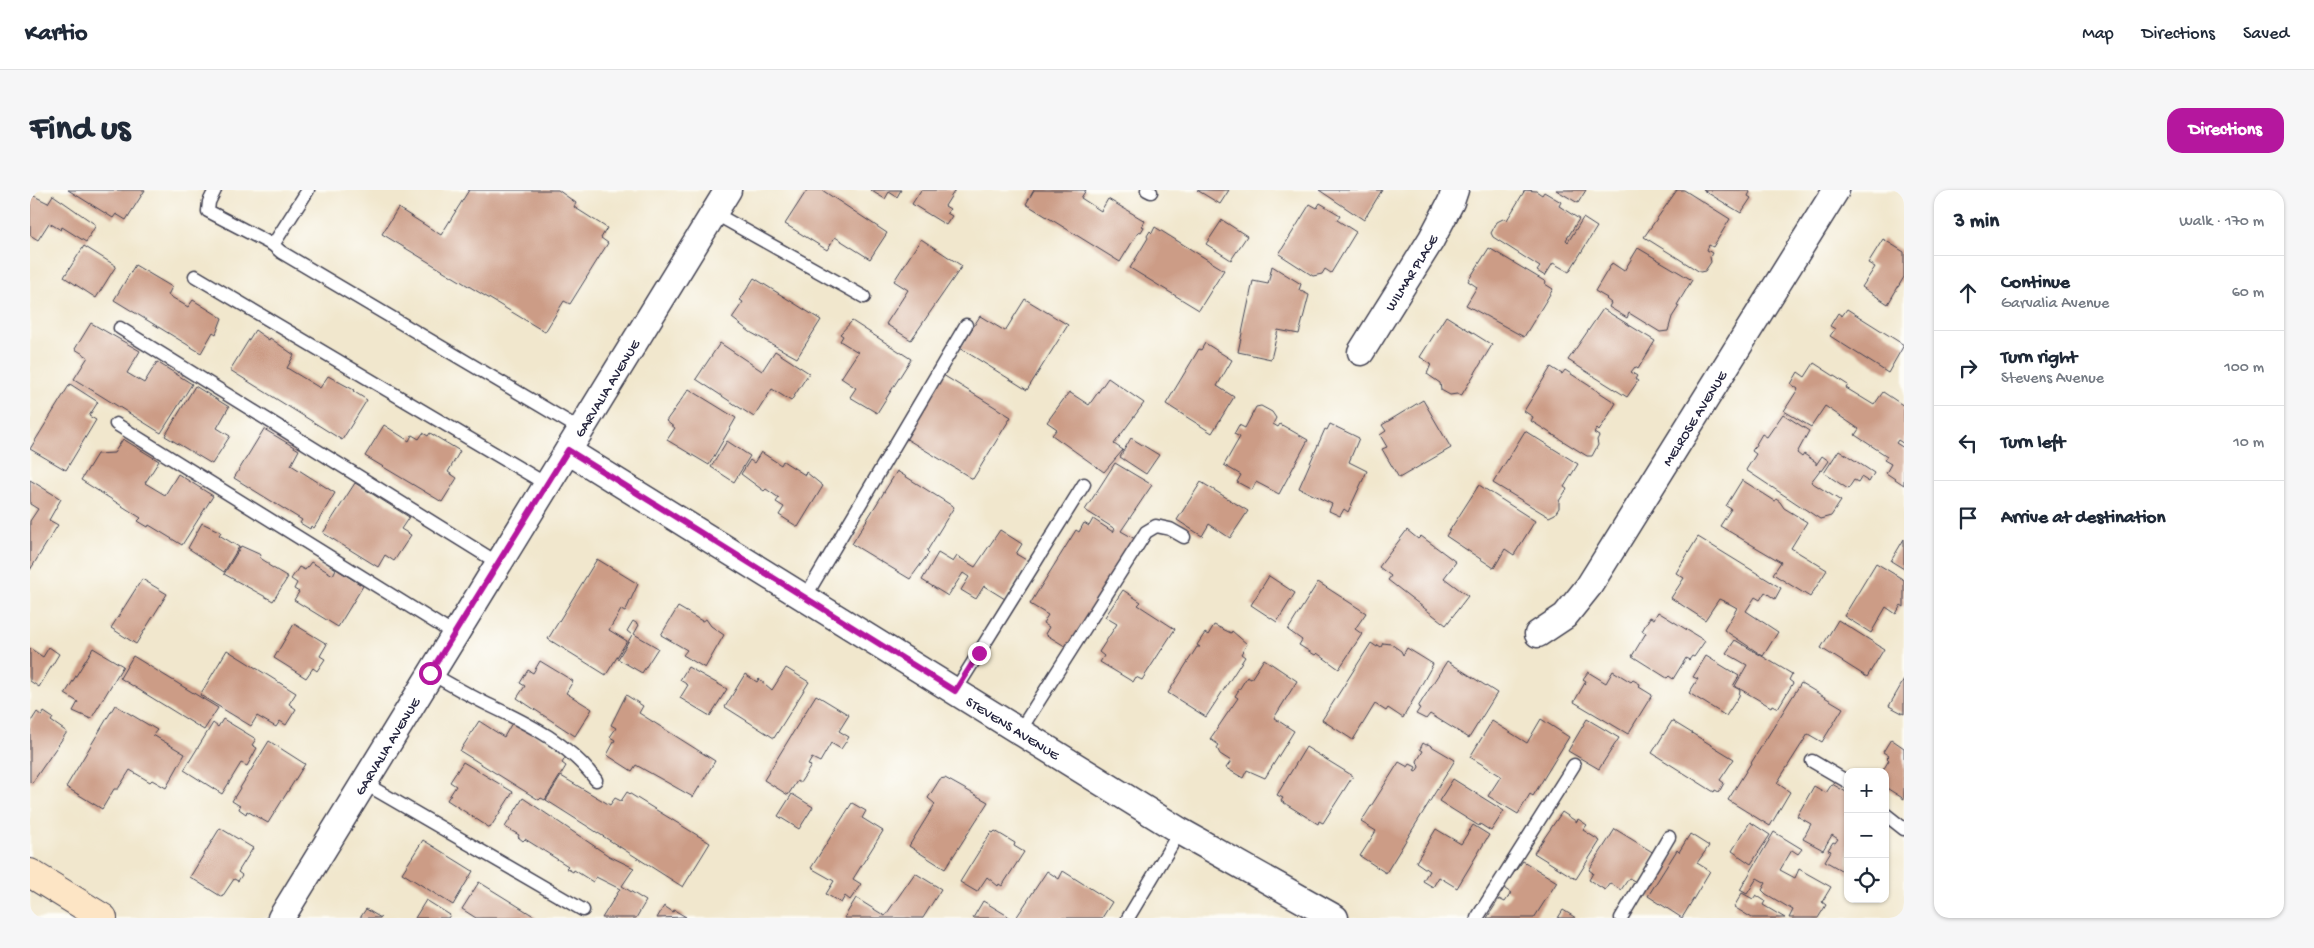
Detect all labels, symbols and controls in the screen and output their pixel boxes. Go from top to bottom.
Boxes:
text: Kartio [25,20,88,49]
text: Map [2082,24,2114,45]
text: Directions [2142,24,2215,45]
text: Saved [2243,24,2289,45]
button: Directions [2167,108,2284,153]
text: Find us [30,110,130,151]
text: 3 min [1954,210,1999,235]
text: Walk · 170 m [2179,213,2264,232]
street label: WILMAR PLACE [1383,231,1444,315]
text: Continue [2001,272,2070,295]
icon: ahead [1954,279,1982,307]
text: 60 m [2232,284,2264,303]
text: Garvalia Avenue [2001,295,2109,314]
street label: GARVALIA AVENUE [572,336,646,441]
text: Turn right [2001,347,2077,370]
icon: right [1954,354,1982,382]
text: 100 m [2224,359,2264,378]
street label: MELROSE AVENUE [1660,368,1733,470]
text: Stevens Avenue [2001,370,2104,389]
icon: left [1954,429,1982,457]
text: Turn left [2001,432,2065,455]
text: 10 m [2233,434,2264,453]
icon: arrive [1954,504,1982,532]
text: Arrive at destination [2001,507,2165,530]
route end [968,642,991,665]
route start [419,662,442,685]
street label: GARVALIA AVENUE [352,694,426,799]
street label: STEVENS AVENUE [962,694,1063,766]
map controls [1844,768,1889,903]
button: + [1844,768,1889,813]
button: − [1844,813,1889,858]
button: locate [1844,858,1889,903]

